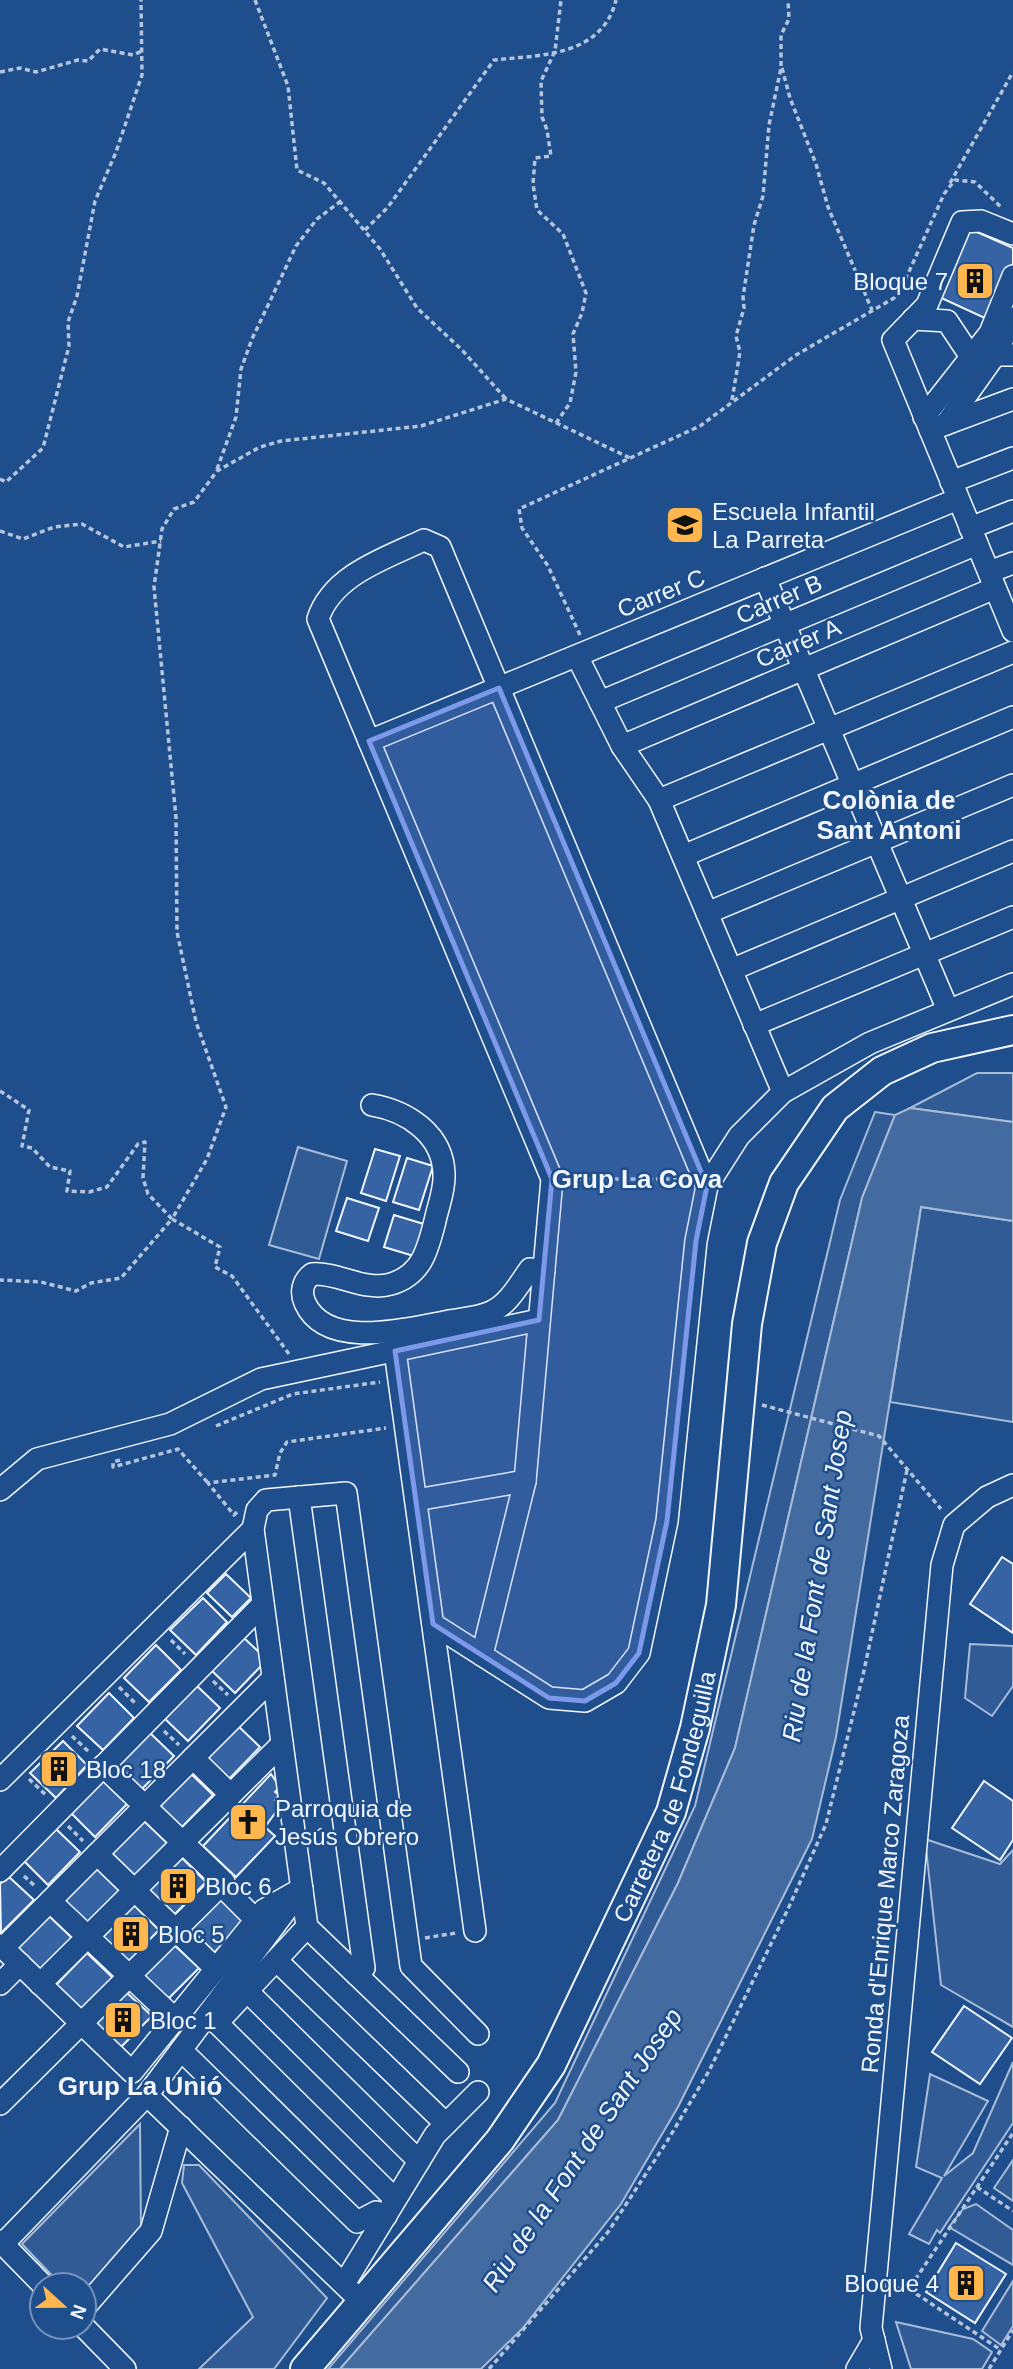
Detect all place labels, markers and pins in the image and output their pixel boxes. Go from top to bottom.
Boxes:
building icon: Bloque 7 [954,260,996,302]
place label: Bloque 7 [853,268,948,295]
place label: Escuela Infantil La Parreta [712,498,875,553]
school or university icon: Escuela Infantil La Parreta [664,504,706,546]
building icon: Bloc 18 [38,1748,80,1790]
place label: Bloc 18 [86,1756,166,1783]
place label: Parroquia de Jesús Obrero [275,1795,419,1850]
church icon: Parroquia de Jesús Obrero [227,1801,269,1843]
building icon: Bloc 6 [157,1865,199,1907]
place label: Bloc 6 [205,1873,272,1900]
building icon: Bloc 5 [110,1913,152,1955]
place label: Bloc 5 [158,1921,225,1948]
building icon: Bloc 1 [102,1999,144,2041]
place label: Bloc 1 [150,2007,217,2034]
building icon: Bloque 4 [945,2262,987,2304]
place label: Bloque 4 [844,2270,939,2297]

